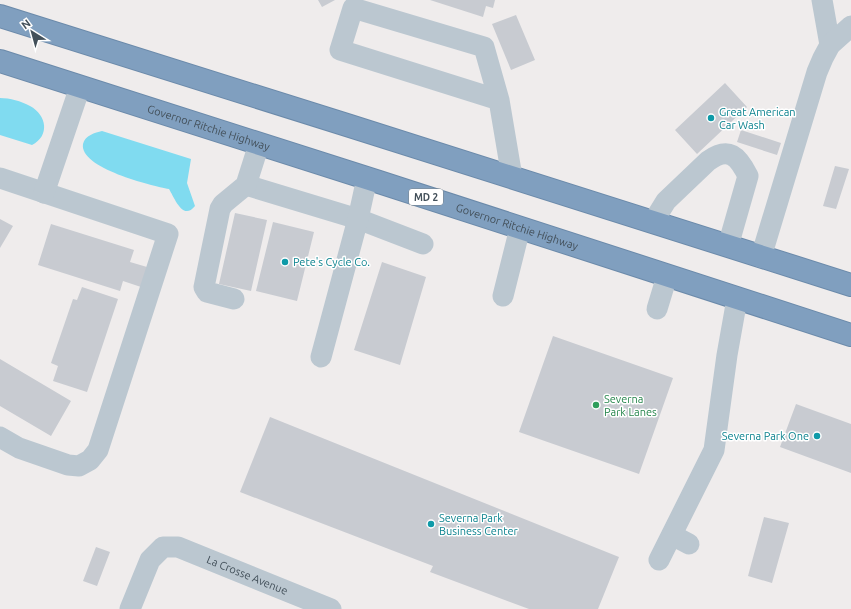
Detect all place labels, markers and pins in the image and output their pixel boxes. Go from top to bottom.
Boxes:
place label: Great American Car Wash [719,106,796,131]
marker: Great American Car Wash [706,113,716,123]
place label: Pete's Cycle Co. [293,256,370,268]
marker: Pete's Cycle Co. [280,257,290,267]
place label: Severna Park Lanes [604,393,657,418]
marker: Severna Park Lanes [591,400,601,410]
place label: Severna Park One [722,430,809,442]
marker: Severna Park One [812,431,822,441]
place label: Severna Park Business Center [439,512,519,537]
marker: Severna Park Business Center [426,519,436,529]

